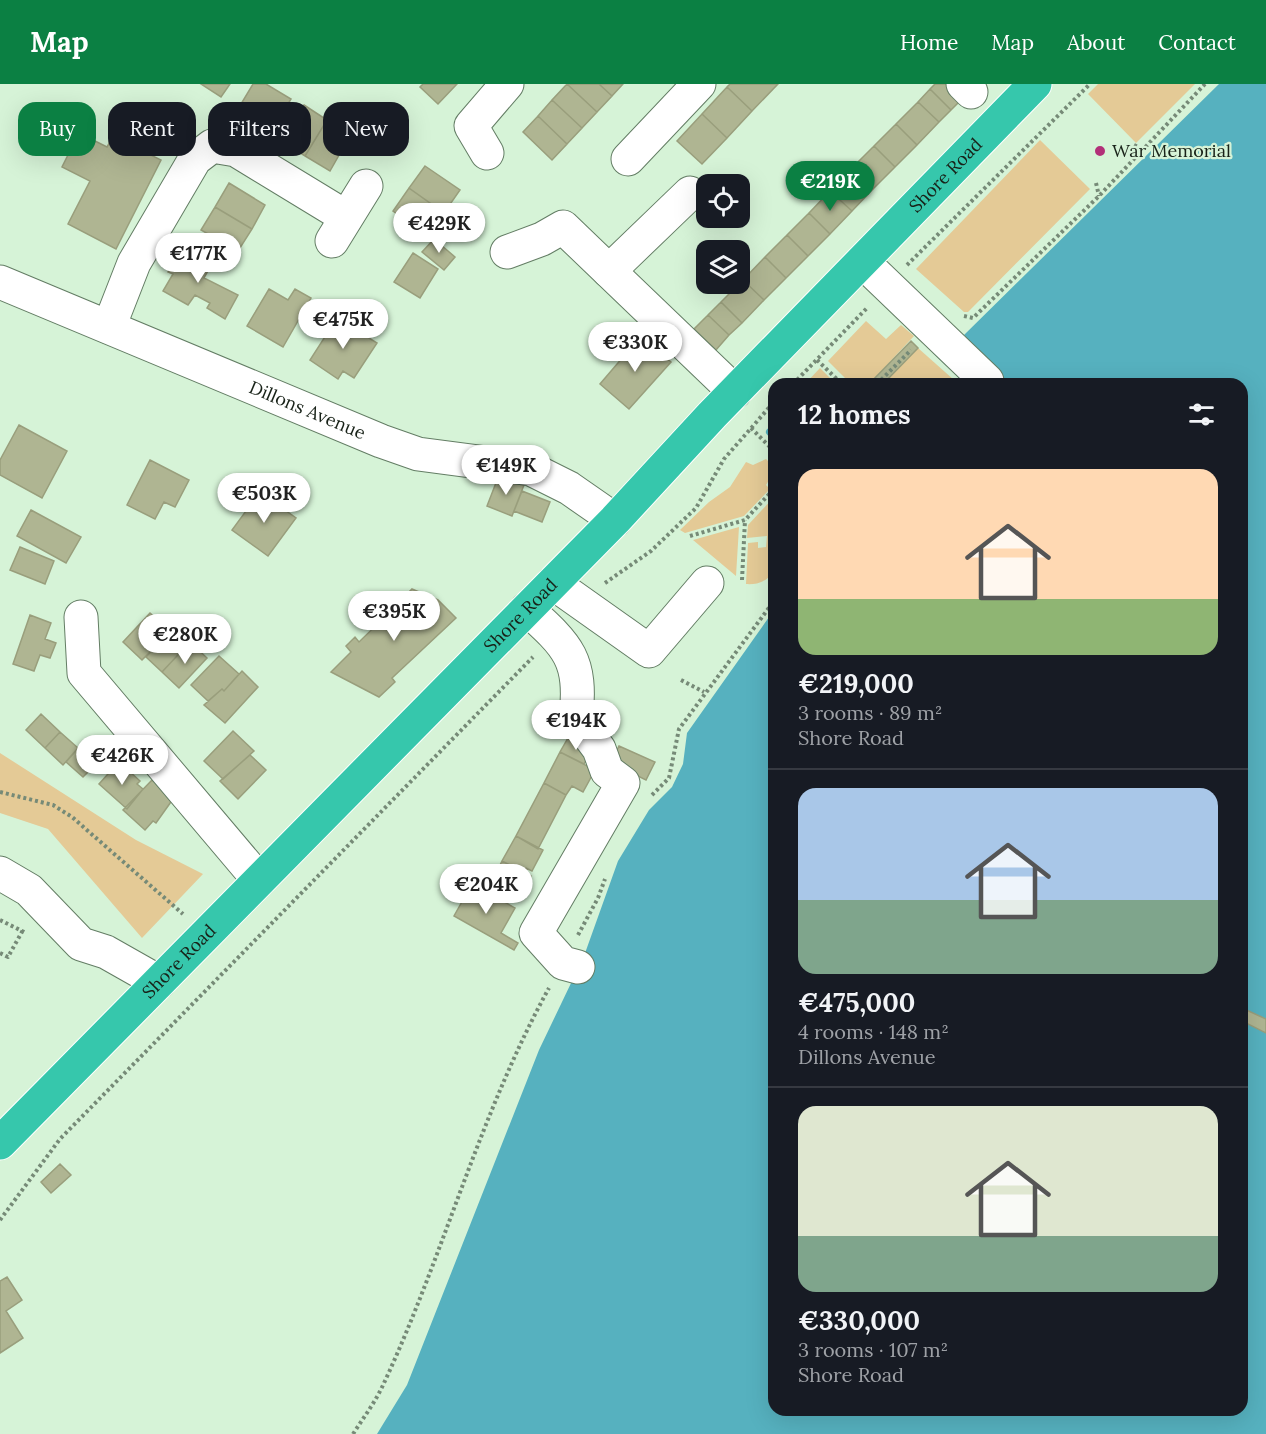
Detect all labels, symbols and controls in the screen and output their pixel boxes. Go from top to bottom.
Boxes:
text: Map [30,24,89,60]
text: Home [900,29,958,56]
text: Map [991,29,1034,56]
text: About [1067,29,1125,56]
text: Contact [1158,29,1236,56]
chip: Buy [18,102,96,156]
chip: Rent [108,102,196,156]
chip: Filters [208,102,311,156]
chip: New [323,102,409,156]
street label: Shore Road [904,133,987,217]
place label: War Memorial [1112,139,1231,162]
marker: War Memorial [1093,144,1107,158]
pin: €219K [788,161,872,212]
text: €219K [800,168,860,193]
map controls [696,174,750,294]
button: locate [696,174,750,228]
pin: €429K [397,203,481,254]
text: €429K [407,210,471,235]
pin: €177K [156,233,240,284]
text: €177K [169,240,227,265]
button: layers [696,240,750,294]
pin: €475K [301,299,385,350]
text: €475K [312,306,374,331]
pin: €330K [593,322,677,373]
text: €330K [602,329,668,354]
street label: Dillons Avenue [246,375,369,444]
text: 12 homes [798,398,911,431]
icon: filters [1185,398,1218,431]
pin: €149K [464,445,548,496]
text: €149K [476,452,537,477]
pin: €503K [222,473,306,524]
text: €503K [231,480,297,505]
icon: home [954,508,1062,616]
street label: Shore Road [478,573,562,657]
pin: €395K [352,591,436,642]
text: €395K [362,598,426,623]
pin: €280K [143,614,227,665]
text: €280K [152,621,218,646]
text: €219,000 [798,667,914,700]
pin: €194K [534,700,618,751]
text: 3 rooms · 89 m² [798,700,942,725]
text: €194K [546,707,607,732]
text: Shore Road [798,725,904,750]
pin: €426K [80,735,164,786]
text: €426K [90,742,154,767]
icon: home [954,827,1062,935]
pin: €204K [444,864,528,915]
text: €204K [454,871,518,896]
street label: Shore Road [137,919,221,1003]
text: €475,000 [798,986,915,1019]
text: 4 rooms · 148 m² [798,1019,949,1044]
text: Dillons Avenue [798,1044,936,1069]
icon: home [954,1145,1062,1253]
text: €330,000 [798,1304,920,1337]
text: 3 rooms · 107 m² [798,1337,948,1362]
text: Shore Road [798,1362,904,1387]

